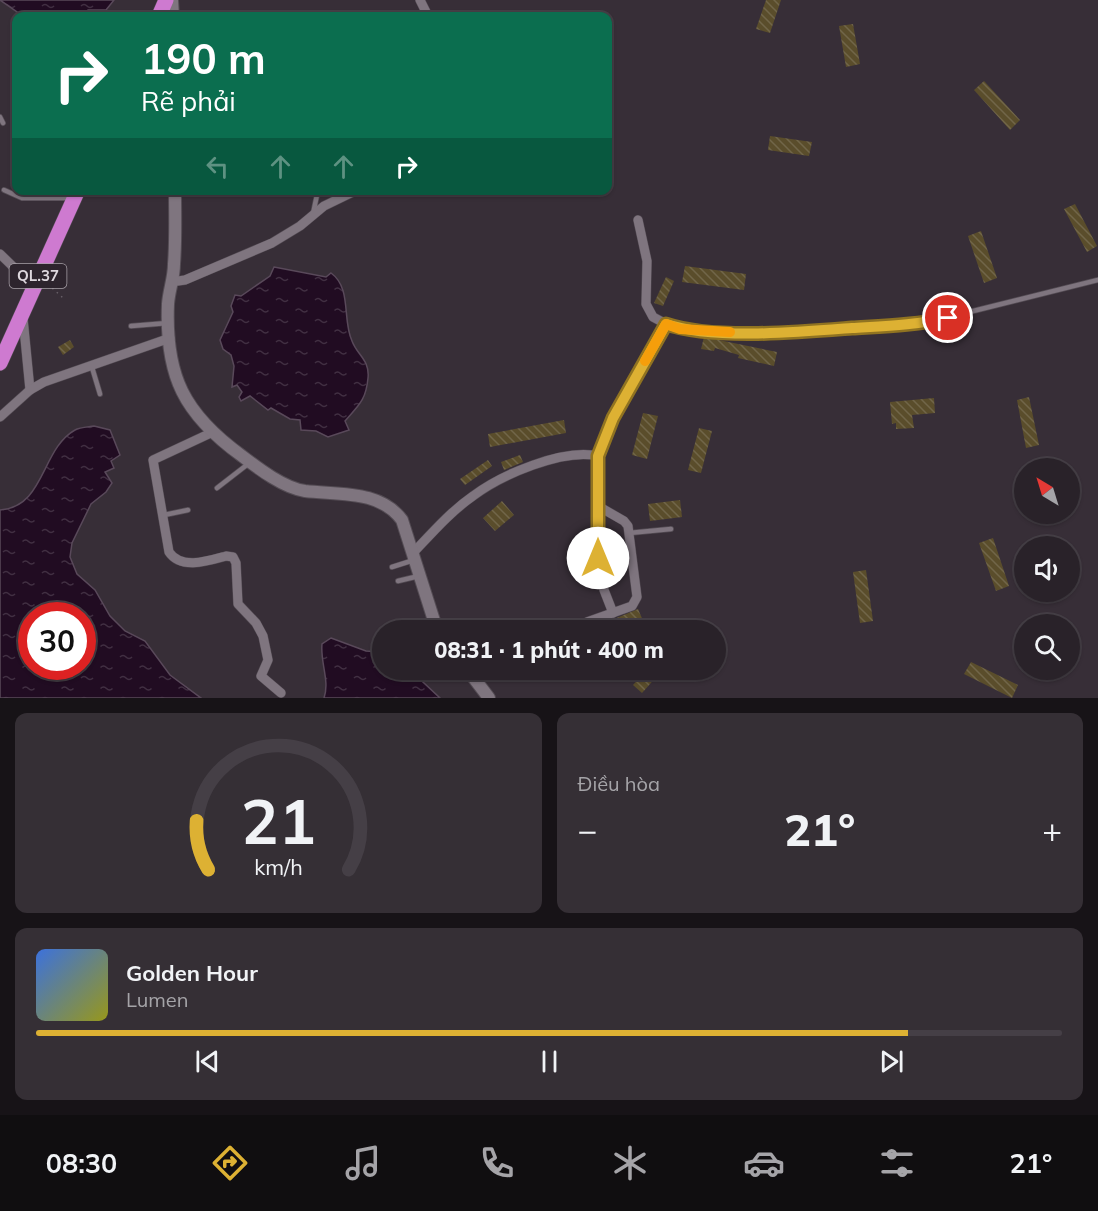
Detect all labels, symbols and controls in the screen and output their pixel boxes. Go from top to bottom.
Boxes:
text: 190 m [141,32,266,85]
icon: right [42,36,120,114]
text: Rẽ phải [141,84,236,118]
icon: left [201,150,234,183]
icon: ahead [264,150,297,183]
icon: ahead [327,150,360,183]
icon: right [390,150,423,183]
road number: QL.37 [9,264,66,288]
pin [922,292,973,343]
icon: arrive [931,301,964,334]
north arrow [1014,458,1080,524]
map controls [1014,458,1080,680]
position arrow [566,526,630,590]
button: sound [1014,536,1080,602]
speed limit sign: 30 [18,602,96,680]
button: search [1014,614,1080,680]
text: 08:31 · 1 phút · 400 m [434,636,664,664]
text: Điều hòa [578,771,660,796]
text: 21 [241,781,316,860]
text: 21° [784,801,855,857]
text: − [578,809,597,850]
text: + [1042,809,1062,850]
text: km/h [254,853,302,880]
text: Golden Hour [126,959,258,987]
text: Lumen [126,987,188,1012]
icon: previous [191,1045,224,1078]
icon: pause [533,1045,566,1078]
icon: next [875,1045,908,1078]
icon: directions [209,1142,251,1184]
icon: music [342,1142,384,1184]
icon: phone [476,1142,518,1184]
icon: climate [609,1142,651,1184]
icon: car [743,1142,785,1184]
icon: filters [876,1142,918,1184]
text: 08:30 [46,1146,117,1180]
text: 21° [1010,1146,1052,1180]

